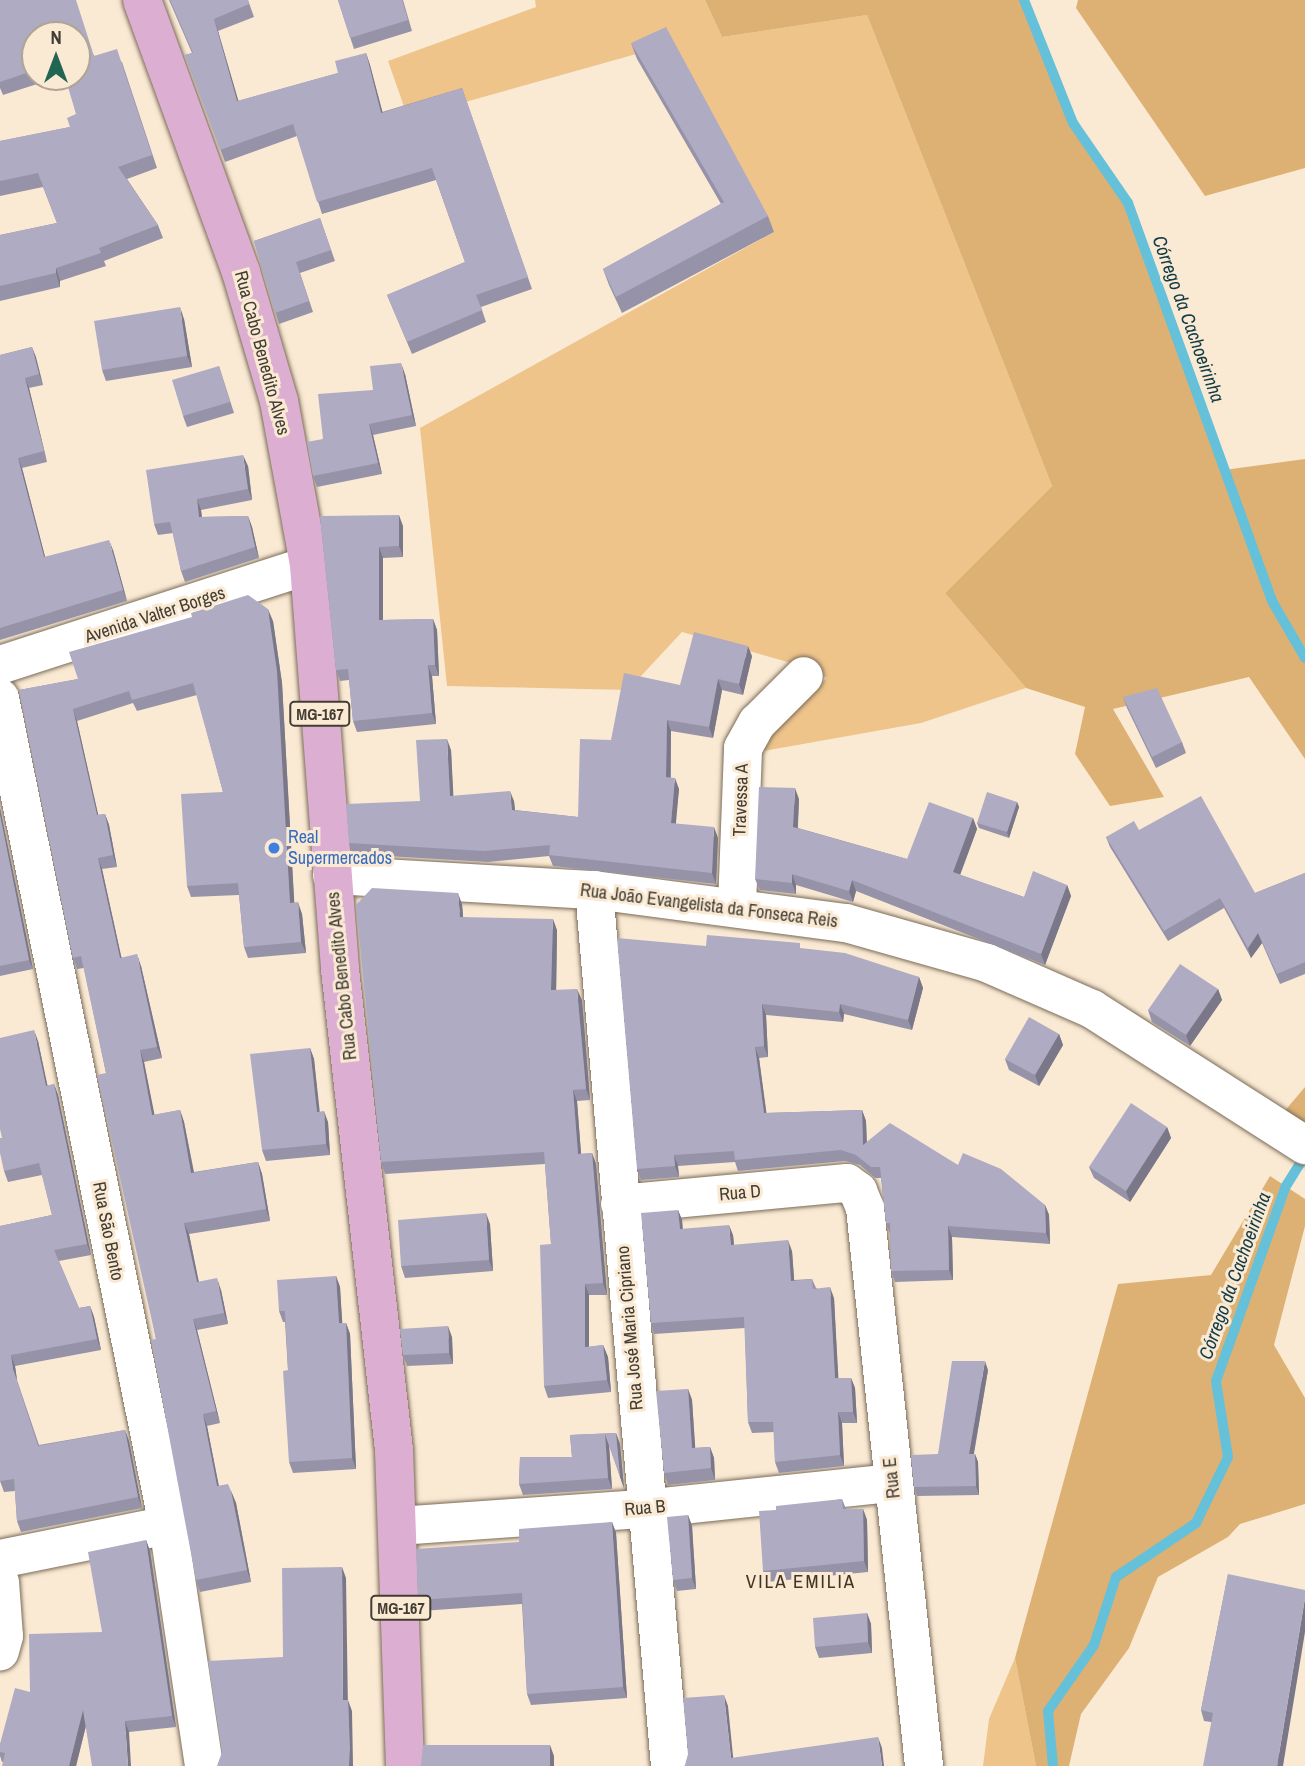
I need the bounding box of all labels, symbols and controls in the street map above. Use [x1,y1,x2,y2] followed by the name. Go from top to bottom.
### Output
[21,21,91,91] north arrow
[50,24,62,50] text: N
[1147,232,1229,406] water label: Córrego da Cachoeirinha
[230,268,294,438] street label: Rua Cabo Benedito Alves
[82,582,228,648] street label: Avenida Valter Borges
[288,702,352,726] road number: MG-167
[729,763,753,837] street label: Travessa A
[288,827,392,870] place label: Real Supermercados
[266,840,282,856] marker: Real Supermercados
[579,879,839,933] street label: Rua João Evangelista da Fonseca Reis
[322,890,362,1062] street label: Rua Cabo Benedito Alves
[88,1180,128,1282] street label: Rua São Bento
[718,1180,762,1206] street label: Rua D
[1194,1189,1276,1363] water label: Córrego da Cachoeirinha
[612,1245,648,1411] street label: Rua José Maria Cipriano
[879,1456,905,1500] street label: Rua E
[624,1495,666,1521] street label: Rua B
[747,1571,855,1593] district label: VILA EMILIA
[370,1596,432,1620] road number: MG-167

